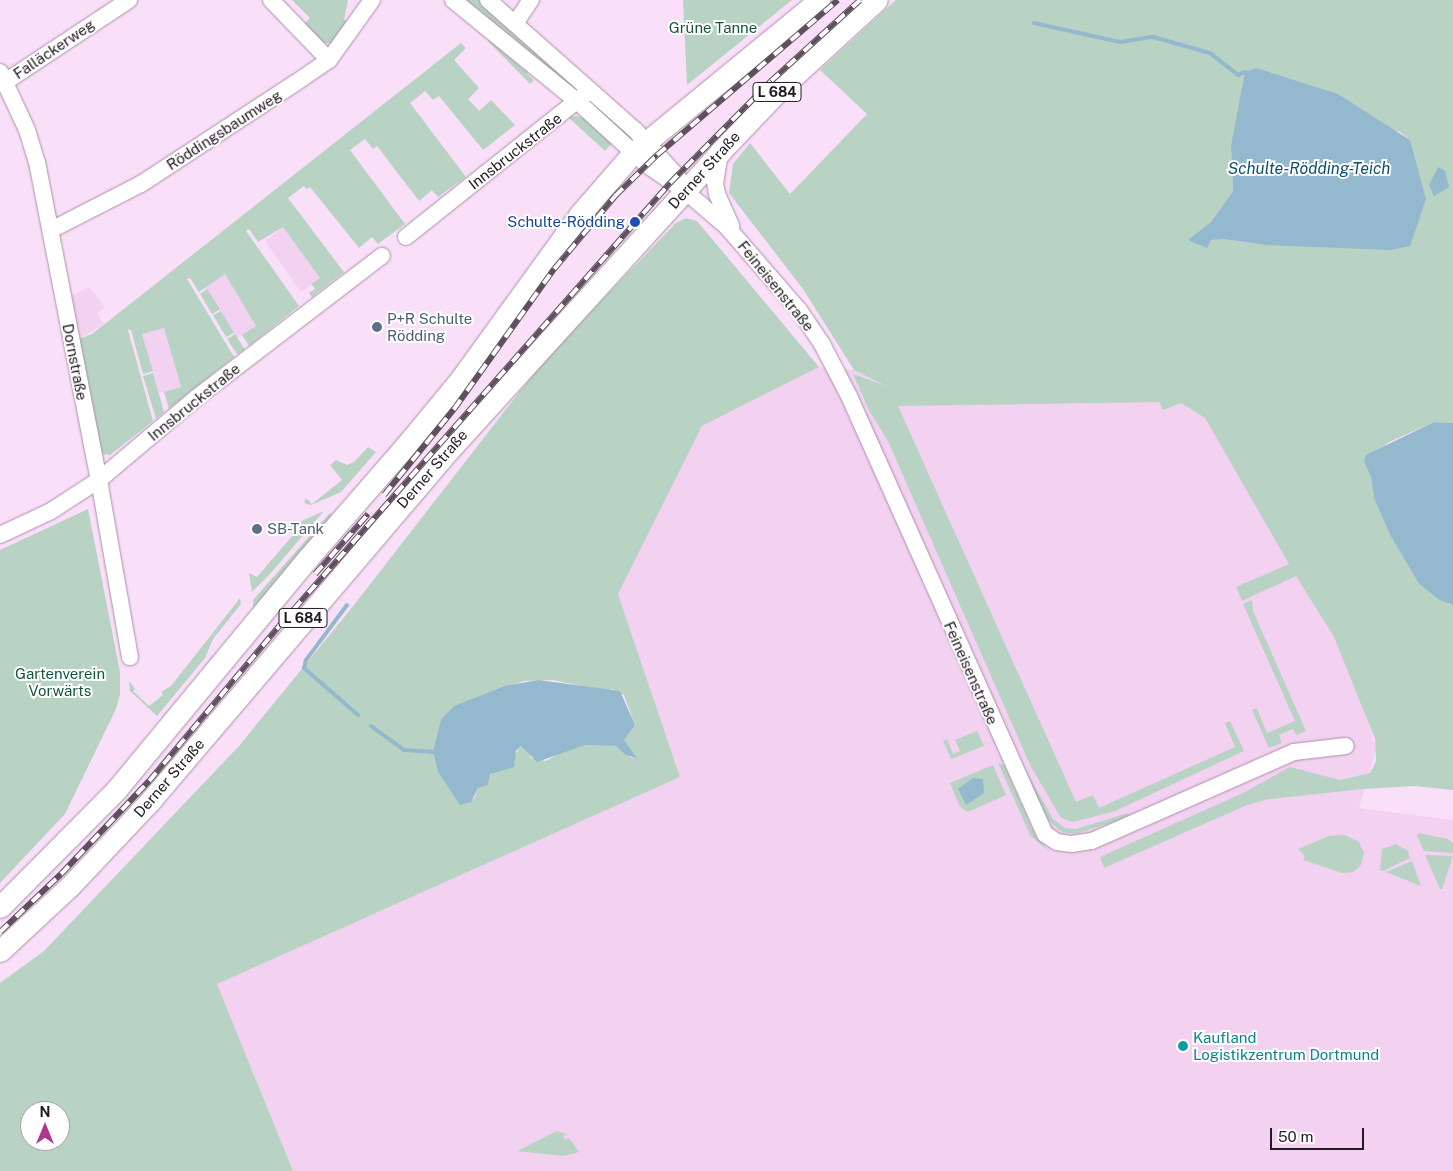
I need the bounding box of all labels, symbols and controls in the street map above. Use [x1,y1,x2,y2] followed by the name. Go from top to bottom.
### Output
[10,15,98,83] street label: Falläckerweg
[669,19,757,37] park label: Grüne Tanne
[752,80,802,104] road number: L 684
[163,86,285,174] street label: Röddingsbaumweg
[465,109,565,193] street label: Innsbruckstraße
[664,127,744,213] street label: Derner Straße
[1228,159,1390,179] water label: Schulte-Rödding-Teich
[507,213,625,231] place label: Schulte-Rödding
[629,216,641,228] marker: Schulte-Rödding
[734,237,818,335] street label: Feineisenstraße
[387,309,472,344] place label: P+R Schulte Rödding
[371,321,383,333] marker: P+R Schulte Rödding
[59,322,91,402] street label: Dornstraße
[144,359,244,445] street label: Innsbruckstraße
[393,426,471,512] street label: Derner Straße
[267,520,324,538] place label: SB-Tank
[251,523,263,535] marker: SB-Tank
[278,606,328,630] road number: L 684
[940,619,1002,727] street label: Feineisenstraße
[15,664,105,699] park label: Gartenverein Vorwärts
[130,735,208,821] street label: Derner Straße
[1193,1028,1379,1063] place label: Kaufland Logistikzentrum Dortmund
[1177,1040,1189,1052] marker: Kaufland Logistikzentrum Dortmund
[20,1101,70,1151] north arrow
[40,1104,50,1120] text: N
[1273,1118,1367,1150] scale bar
[1278,1128,1313,1145] text: 50 m

